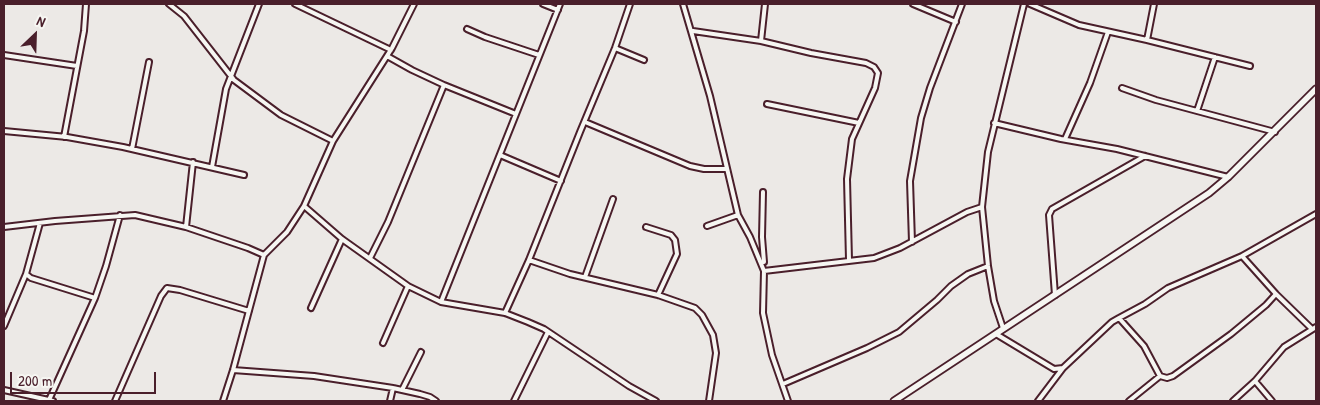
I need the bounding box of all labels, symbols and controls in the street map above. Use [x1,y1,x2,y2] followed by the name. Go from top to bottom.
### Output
[10,10,60,60] north arrow
[34,11,49,31] text: N
[12,362,159,394] scale bar
[18,370,52,391] text: 200 m

